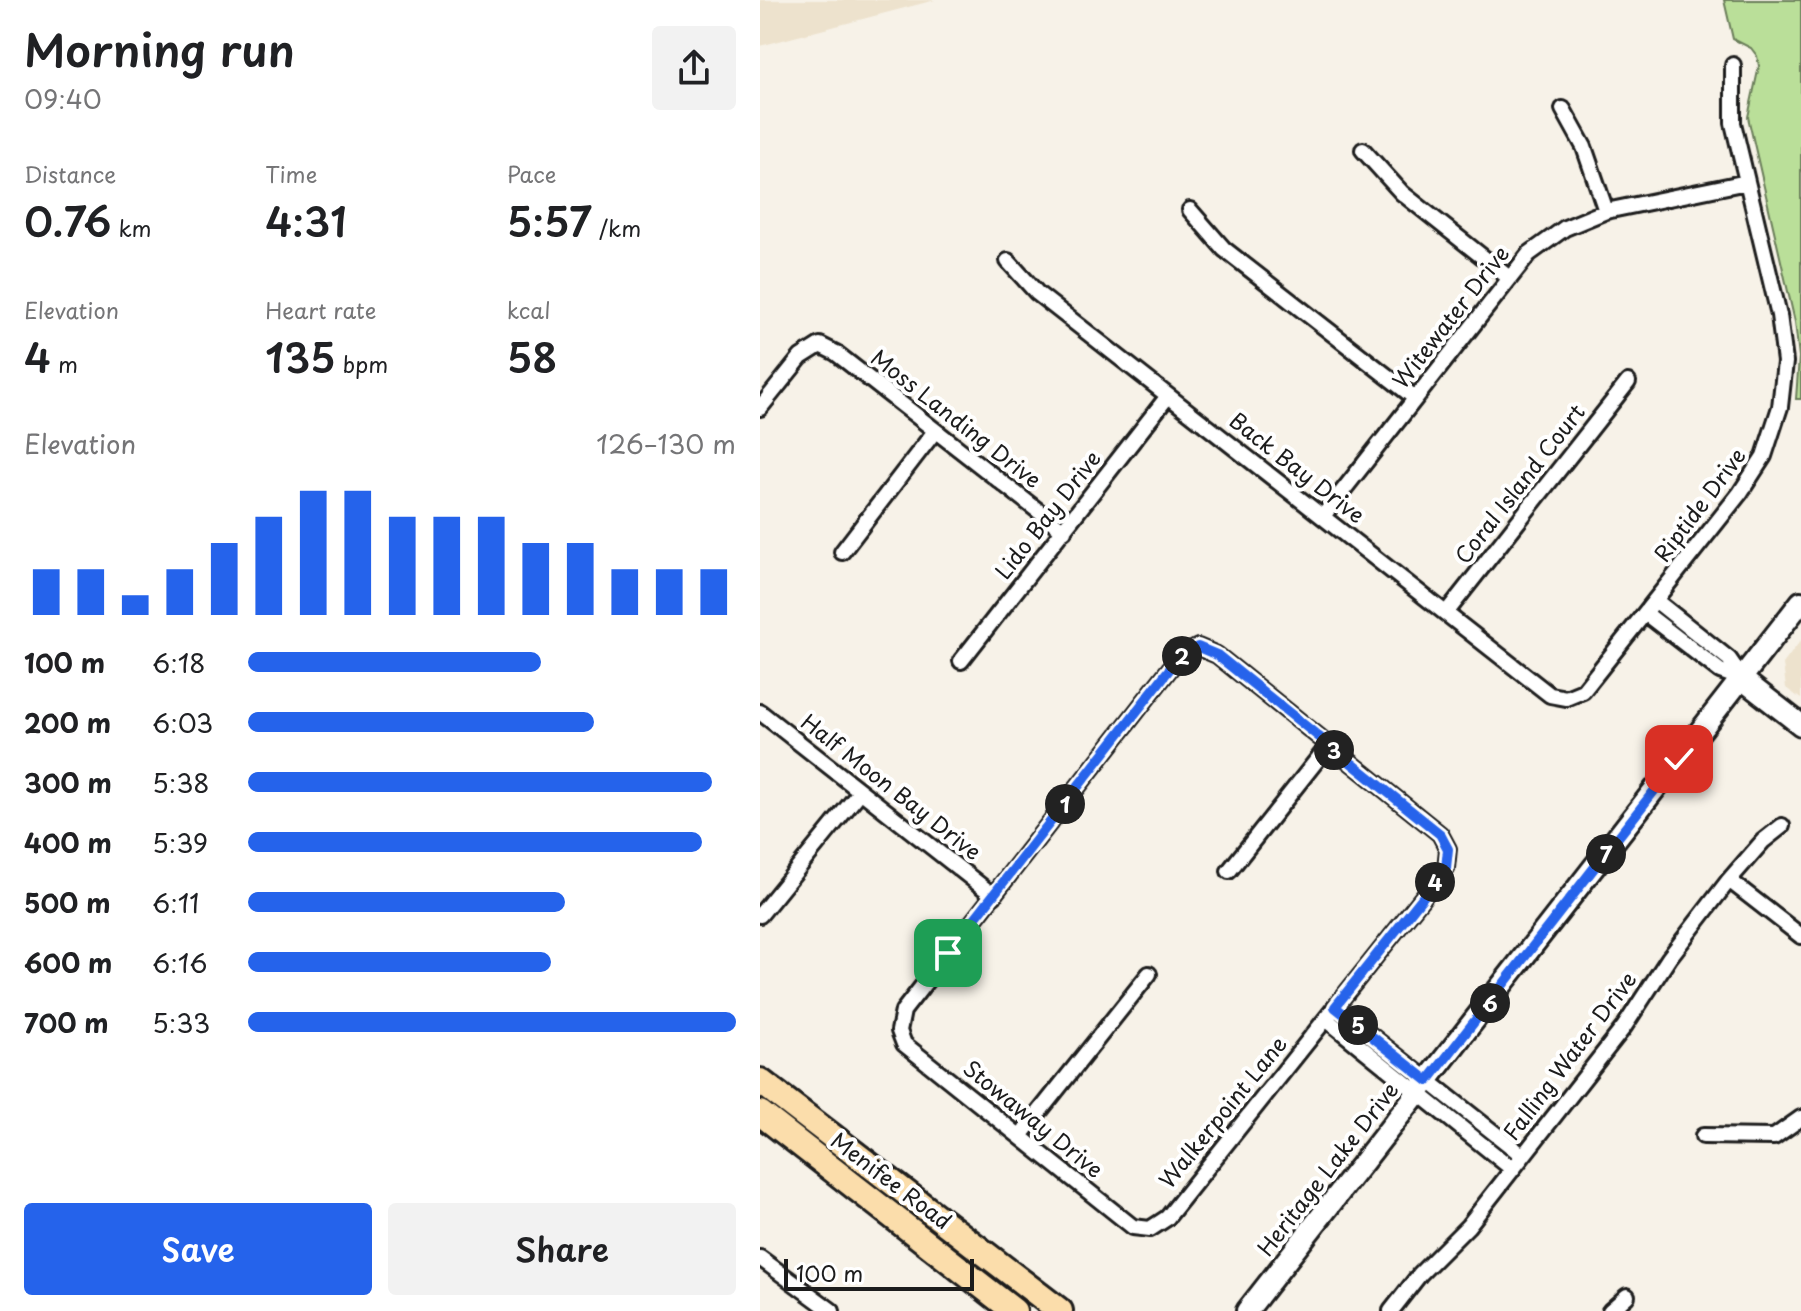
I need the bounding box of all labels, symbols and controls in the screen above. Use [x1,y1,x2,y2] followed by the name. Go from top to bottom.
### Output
[24,16,295,82] text: Morning run
[652,26,736,110] button: share
[24,79,102,118] text: 09:40
[24,157,116,190] text: Distance
[265,157,317,190] text: Time
[507,157,556,190] text: Pace
[24,190,111,251] text: 0.76
[265,190,347,251] text: 4:31
[507,190,592,251] text: 5:57
[111,211,152,244] text: km
[592,211,641,244] text: /km
[1384,238,1516,394] street label: Witewater Drive
[24,293,119,326] text: Elevation
[265,293,376,326] text: Heart rate
[507,293,551,326] text: kcal
[24,326,51,387] text: 4
[265,326,336,387] text: 135
[507,326,557,387] text: 58
[865,341,1049,495] street label: Moss Landing Drive
[51,347,78,380] text: m
[336,347,388,380] text: bpm
[1446,396,1592,570] street label: Coral Island Court
[1223,403,1373,530] street label: Back Bay Drive
[24,424,136,463] text: Elevation
[596,424,736,463] text: 126–130 m
[1645,440,1753,568] street label: Riptide Drive
[986,443,1108,586] street label: Lido Bay Drive
[1162,636,1202,676] pin: 2
[1174,639,1190,672] text: 2
[24,643,105,682] text: 100 m
[152,643,206,682] text: 6:18
[24,703,111,742] text: 200 m
[152,703,213,742] text: 6:03
[795,705,989,867] street label: Half Moon Bay Drive
[1645,725,1713,793] pin
[1314,730,1354,770] pin: 3
[1327,733,1341,766] text: 3
[1657,737,1701,781] icon: check
[24,763,112,802] text: 300 m
[152,763,210,802] text: 5:38
[1045,784,1085,824] pin: 1
[1060,787,1070,820] text: 1
[24,823,112,862] text: 400 m
[152,823,208,862] text: 5:39
[1586,834,1626,874] pin: 7
[1600,837,1612,870] text: 7
[1415,862,1455,902] pin: 4
[1428,865,1442,898] text: 4
[24,883,110,922] text: 500 m
[152,883,199,922] text: 6:11
[914,919,982,987] pin
[926,931,970,975] icon: arrive
[24,943,112,982] text: 600 m
[152,943,208,982] text: 6:16
[1494,964,1643,1146] street label: Falling Water Drive
[1470,983,1510,1023] pin: 6
[1482,986,1498,1019] text: 6
[24,1003,109,1042] text: 700 m
[152,1003,210,1042] text: 5:33
[1338,1005,1378,1045] pin: 5
[1351,1008,1365,1041] text: 5
[1150,1028,1294,1194] street label: Walkerpoint Lane
[957,1051,1111,1185] street label: Stowaway Drive
[1248,1074,1405,1262] street label: Heritage Lake Drive
[825,1123,959,1236] street label: Menifee Road
[24,1203,372,1295] button: Save
[388,1203,736,1295] button: Share
[784,1255,974,1291] scale bar
[796,1256,863,1289] text: 100 m

